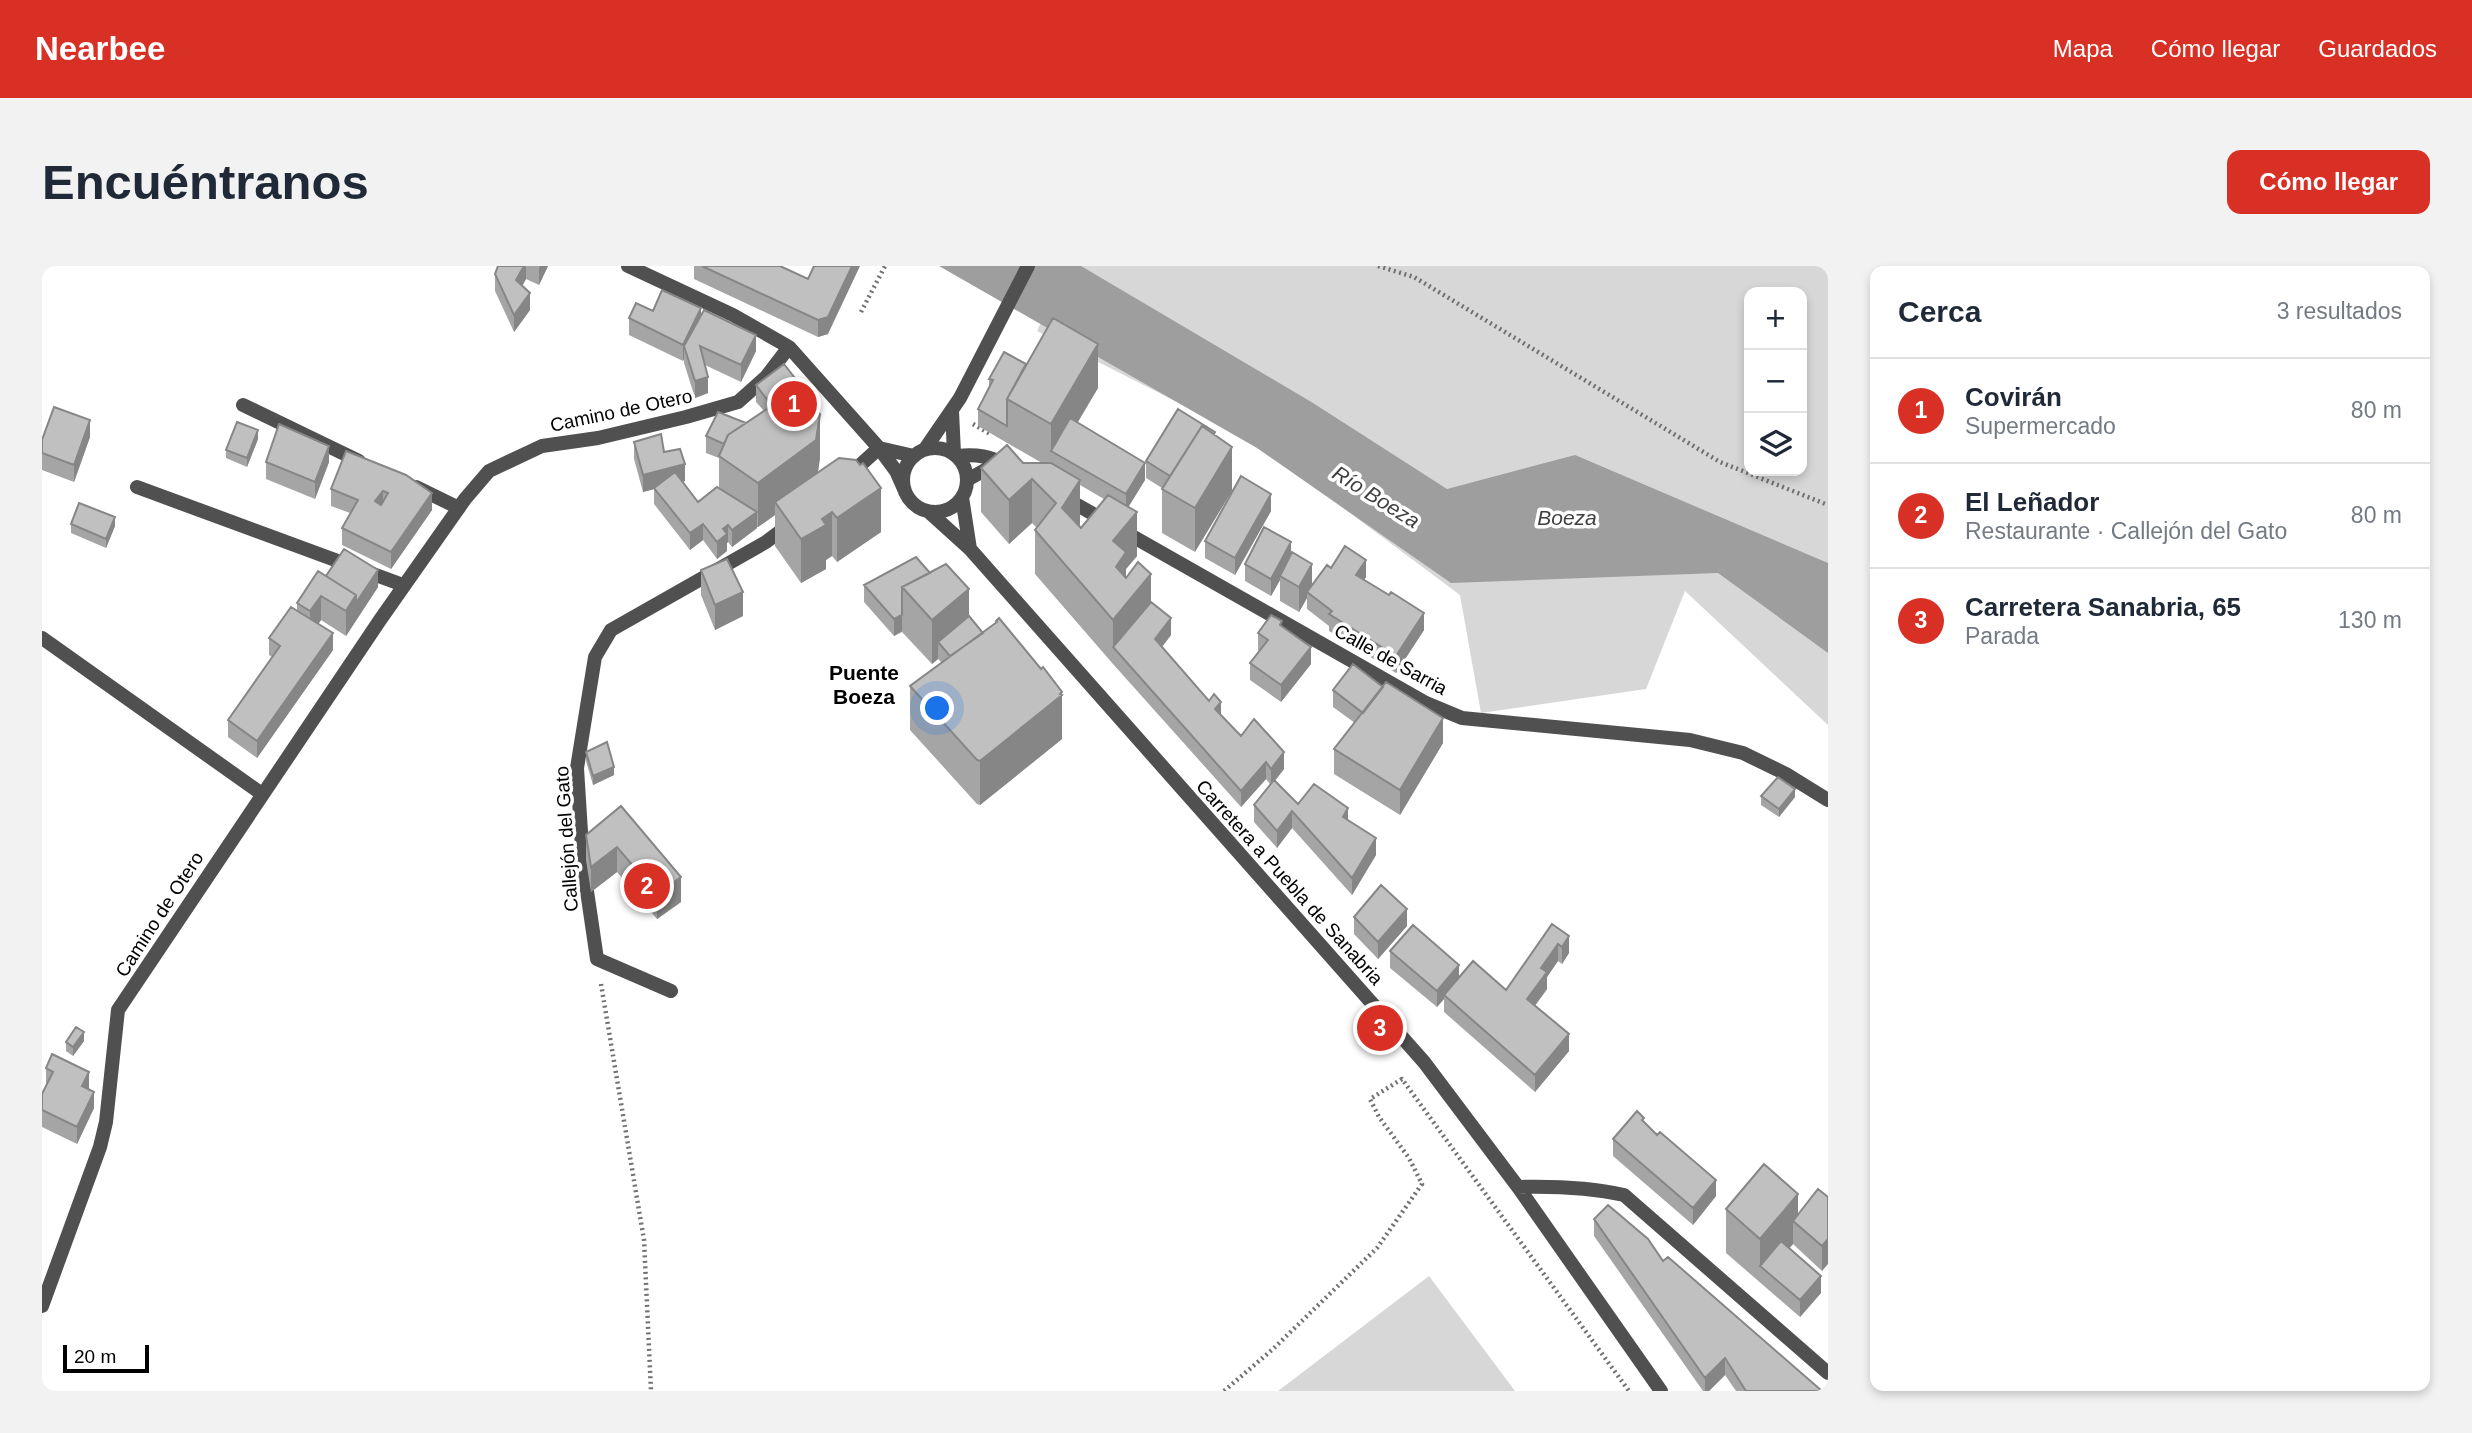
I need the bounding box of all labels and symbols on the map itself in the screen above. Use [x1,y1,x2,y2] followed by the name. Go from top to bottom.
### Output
[771,378,817,430] pin: 1
[548,385,694,436] street label: Camino de Otero
[1329,461,1424,532] water label: Río Boeza
[1537,506,1597,529] water label: Boeza
[1331,620,1451,699] street label: Calle de Sarria
[829,661,899,708] district label: Puente Boeza
[920,691,954,725] your location
[551,766,582,912] street label: Callejón del Gato
[1192,776,1387,989] street label: Carretera a Puebla de Sanabria
[111,848,208,981] street label: Camino de Otero
[624,860,670,912] pin: 2
[1357,1002,1403,1054] pin: 3
[63,1342,149,1374] scale bar

